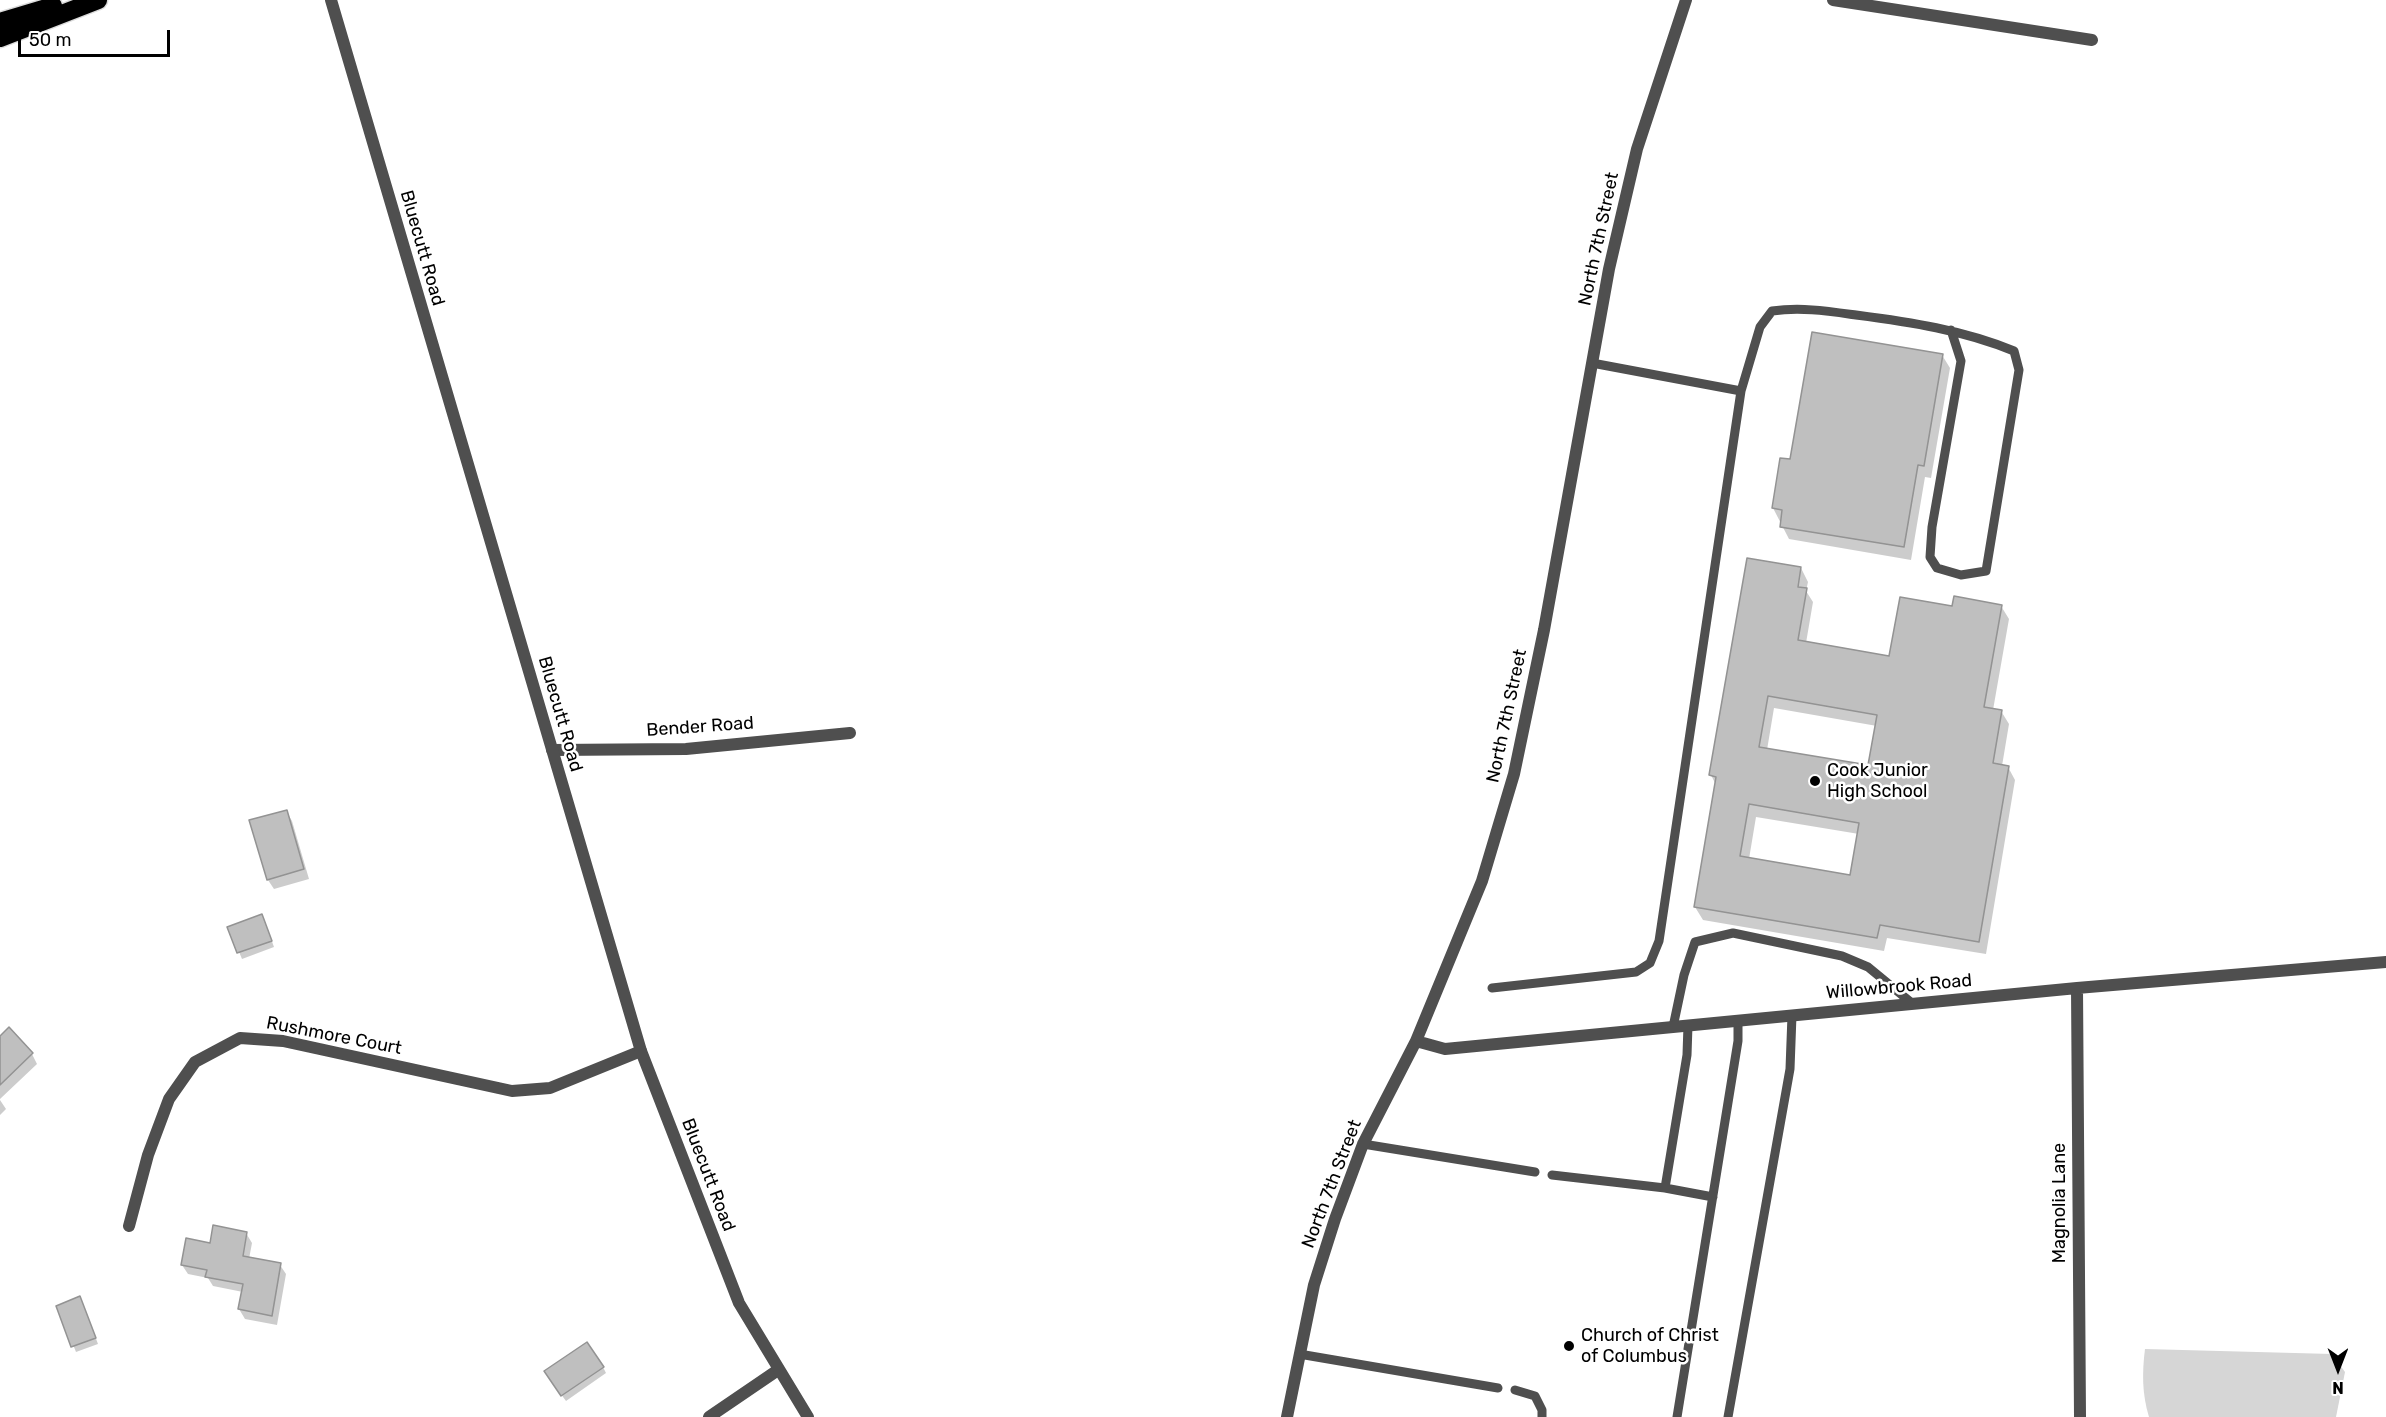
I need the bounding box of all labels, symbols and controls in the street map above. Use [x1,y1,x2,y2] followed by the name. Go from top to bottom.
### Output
[21,18,172,56] scale bar
[29,29,72,51] text: 50 m
[1574,170,1624,308] street label: North 7th Street
[395,188,449,308] street label: Bluecutt Road
[1482,647,1532,785] street label: North 7th Street
[533,654,587,774] street label: Bluecutt Road
[646,712,754,742] street label: Bender Road
[1827,760,1928,802] place label: Cook Junior High School
[1808,774,1822,788] marker: Cook Junior High School
[1825,970,1973,1004] street label: Willowbrook Road
[265,1012,403,1060] street label: Rushmore Court
[677,1115,739,1235] street label: Bluecutt Road
[1298,1117,1366,1251] street label: North 7th Street
[2049,1143,2071,1263] street label: Magnolia Lane
[1581,1325,1719,1368] place label: Church of Christ of Columbus
[1562,1339,1576,1353] marker: Church of Christ of Columbus
[2308,1339,2368,1399] north arrow
[2332,1378,2344,1397] text: N

